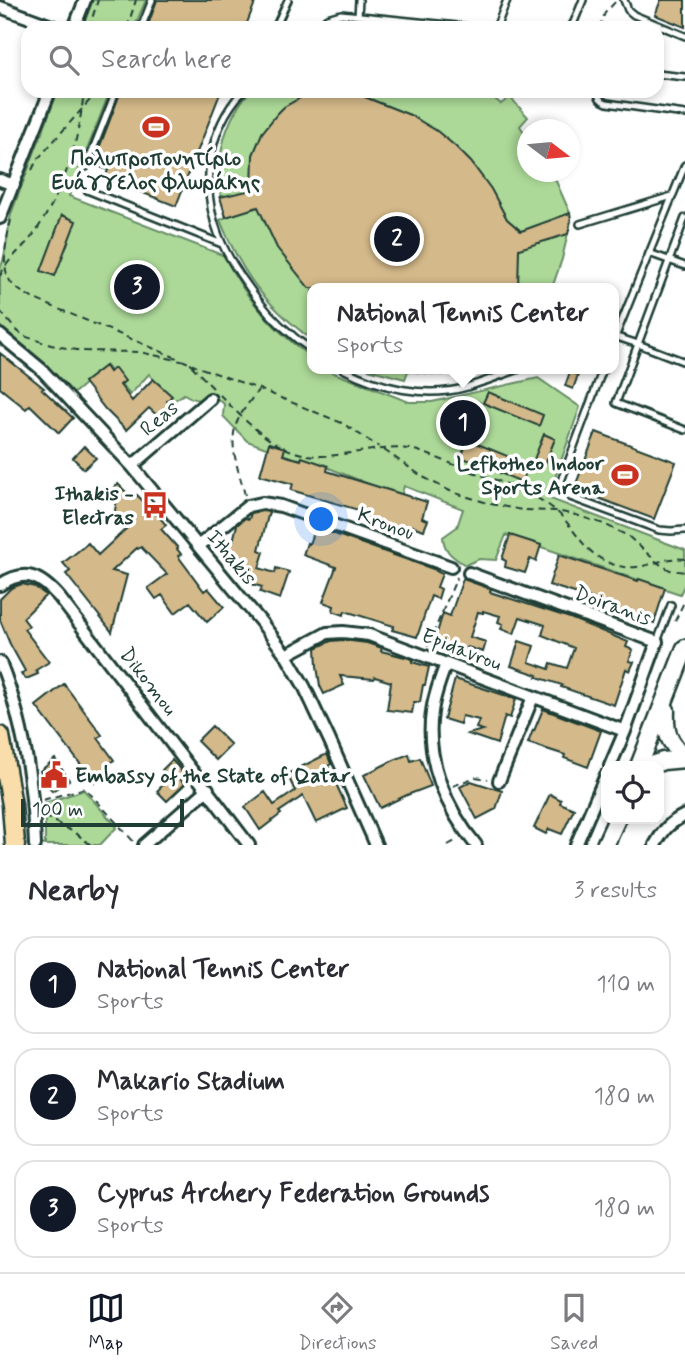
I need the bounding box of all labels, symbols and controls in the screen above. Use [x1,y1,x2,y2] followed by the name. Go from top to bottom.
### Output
[21,21,664,98] search box
[45,41,83,79] icon: search
[101,43,232,77] text: Search here
[141,112,171,142] sports icon: Πολυπροπονητίριο Ευάγγελος Φλωράκης
[517,119,580,182] north arrow
[52,145,260,197] place label: Πολυπροπονητίριο Ευάγγελος Φλωράκης
[374,213,420,265] pin: 2
[114,261,160,313] pin: 3
[307,283,619,374] popup
[337,297,589,331] text: National Tennis Center
[337,331,403,361] text: Sports
[134,394,185,443] street label: Reas
[440,397,486,449] pin: 1
[457,450,605,502] place label: Lefkotheo Indoor Sports Arena
[610,460,640,490] sports icon: Lefkotheo Indoor Sports Arena
[54,480,135,532] place label: Ithakis - Electras
[140,490,170,520] bus stop icon: Ithakis - Electras
[353,501,418,547] street label: Kronou
[304,502,338,536] your location
[200,524,263,591] street label: Ithakis
[570,579,655,633] street label: Doiranis
[418,622,506,678] street label: Epidavrou
[113,642,184,722] street label: Dikomou
[39,760,69,790] public building icon: Embassy of the State of Qatar
[601,761,664,824] map controls
[601,761,664,824] button: locate
[75,762,351,790] place label: Embassy of the State of Qatar
[21,796,184,828] scale bar
[32,798,83,823] text: 100 m
[28,871,119,910] text: Nearby
[574,876,657,906] text: 3 results
[97,953,350,987] text: National Tennis Center
[48,970,58,1000] text: 1
[596,970,655,1000] text: 110 m
[97,987,164,1017] text: Sports
[97,1065,285,1099] text: Makario Stadium
[47,1082,59,1112] text: 2
[594,1082,655,1112] text: 180 m
[97,1099,164,1129] text: Sports
[97,1177,489,1211] text: Cyprus Archery Federation Grounds
[48,1194,58,1224] text: 3
[594,1194,655,1224] text: 180 m
[97,1211,164,1241] text: Sports
[87,1289,125,1356] tab: Map
[298,1289,377,1356] tab: Directions
[550,1289,598,1356] tab: Saved

